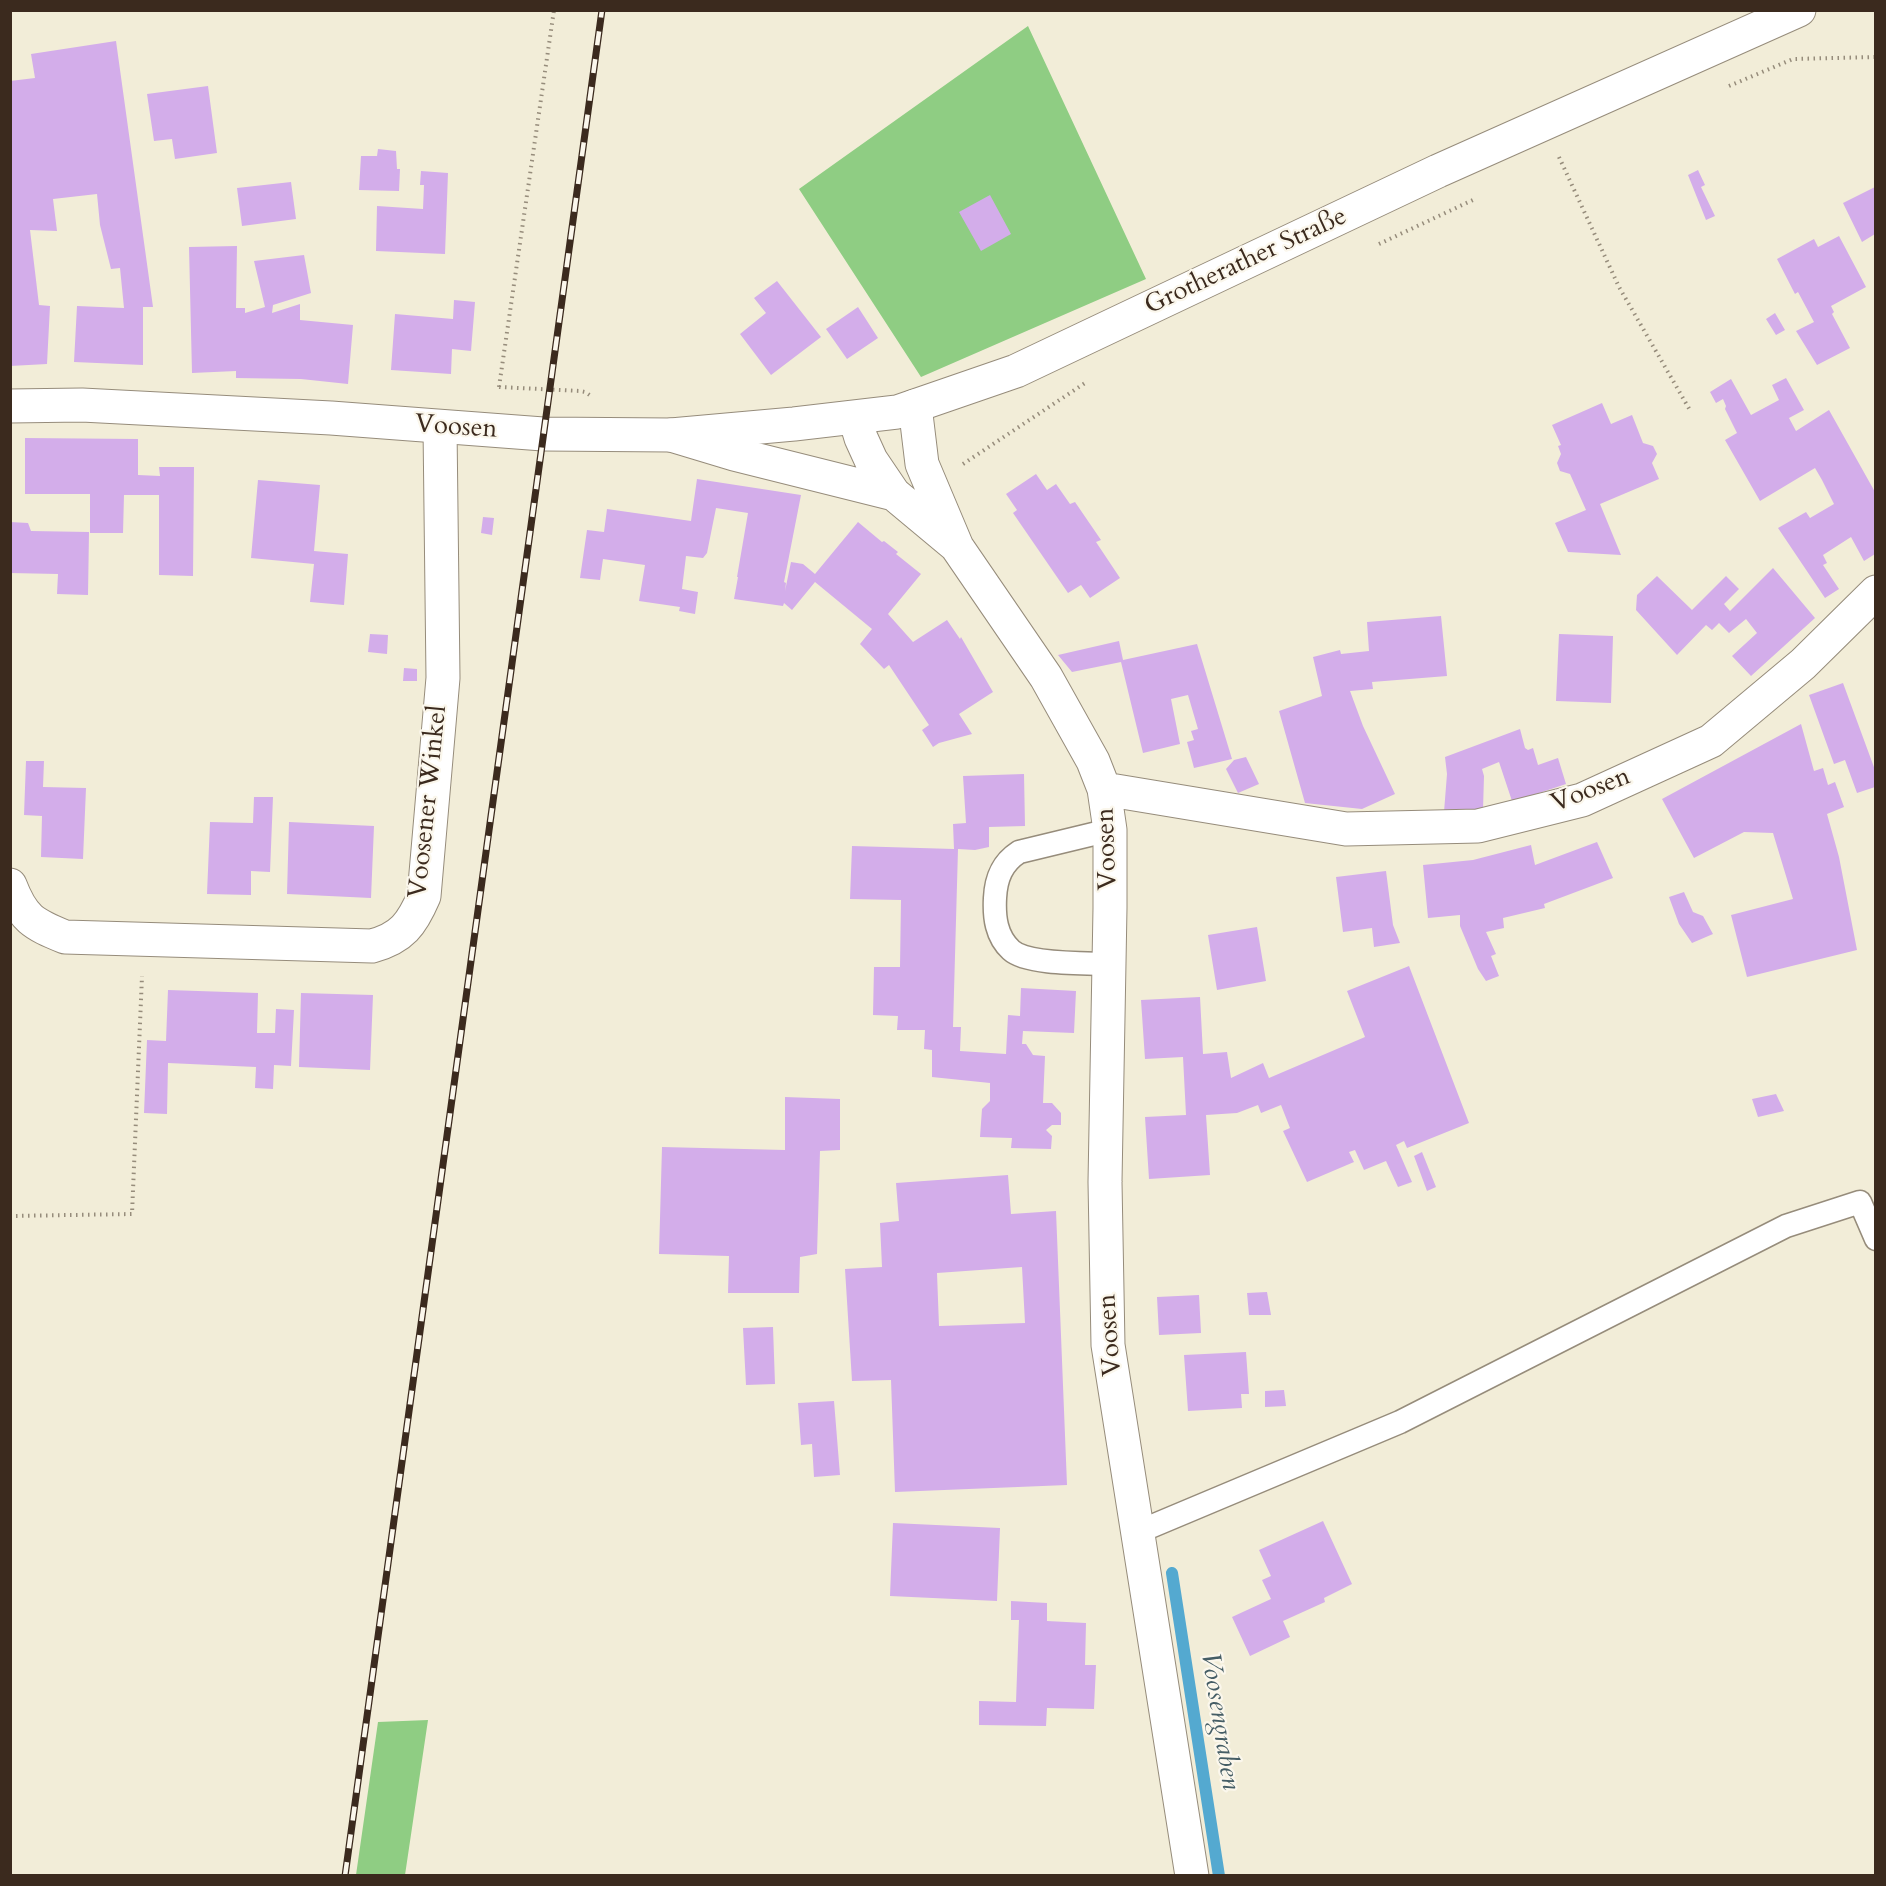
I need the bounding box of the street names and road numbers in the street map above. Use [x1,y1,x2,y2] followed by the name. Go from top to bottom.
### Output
[1140,202,1352,322] street label: Grotherather Straße
[414,410,498,446] street label: Voosen
[403,704,455,900] street label: Voosener Winkel
[1547,762,1635,820] street label: Voosen
[1091,807,1125,891] street label: Voosen
[1093,1293,1129,1377] street label: Voosen

